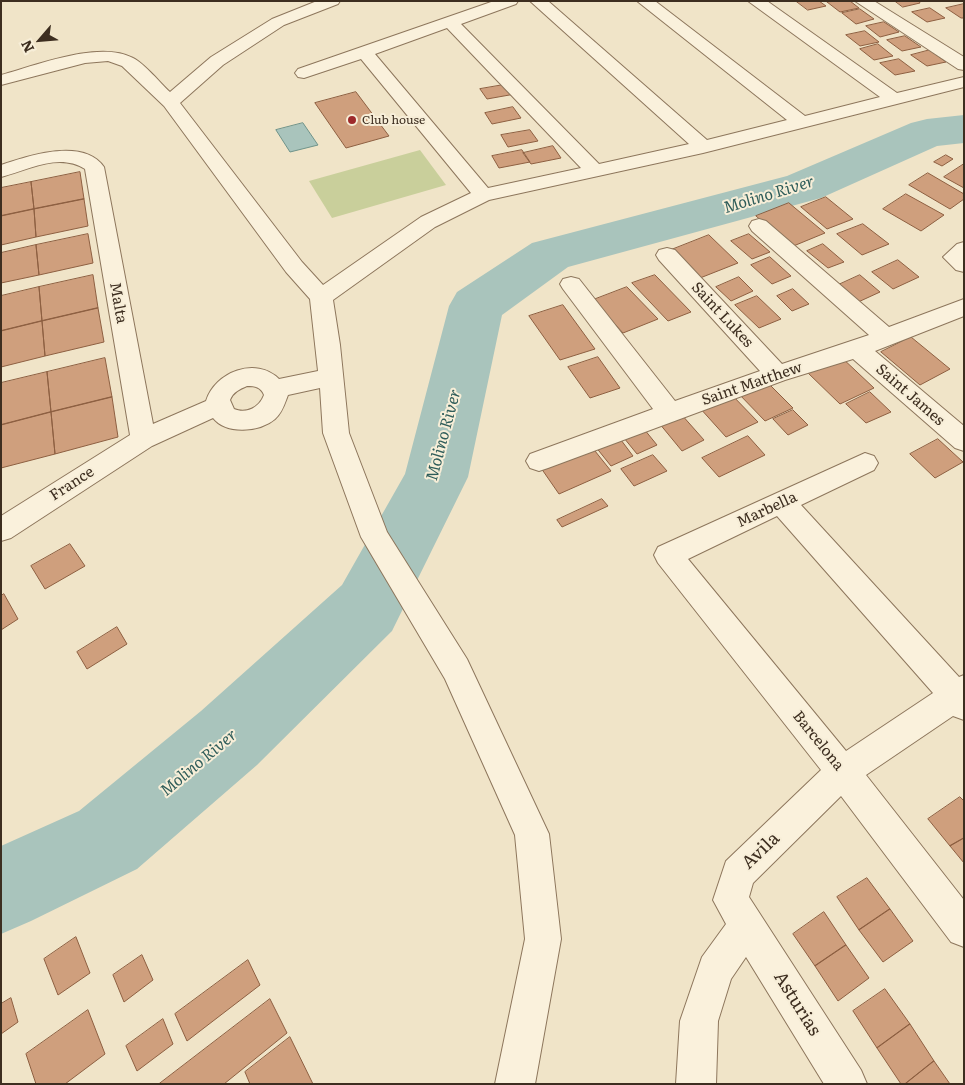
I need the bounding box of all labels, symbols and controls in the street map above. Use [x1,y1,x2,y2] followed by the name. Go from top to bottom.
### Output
[15,15,65,65] north arrow
[15,37,38,57] text: N
[362,113,425,127] place label: Club house
[346,114,358,126] marker: Club house
[721,172,817,218] water label: Molino River
[687,279,757,351] street label: Saint Lukes
[106,281,130,325] street label: Malta
[699,358,805,410] street label: Saint Matthew
[872,360,948,430] street label: Saint James
[423,387,465,483] water label: Molino River
[47,463,97,505] street label: France
[734,488,800,532] street label: Marbella
[789,708,847,774] street label: Barcelona
[157,726,241,800] water label: Molino River
[738,828,784,874] street label: Avila
[769,968,825,1040] street label: Asturias

